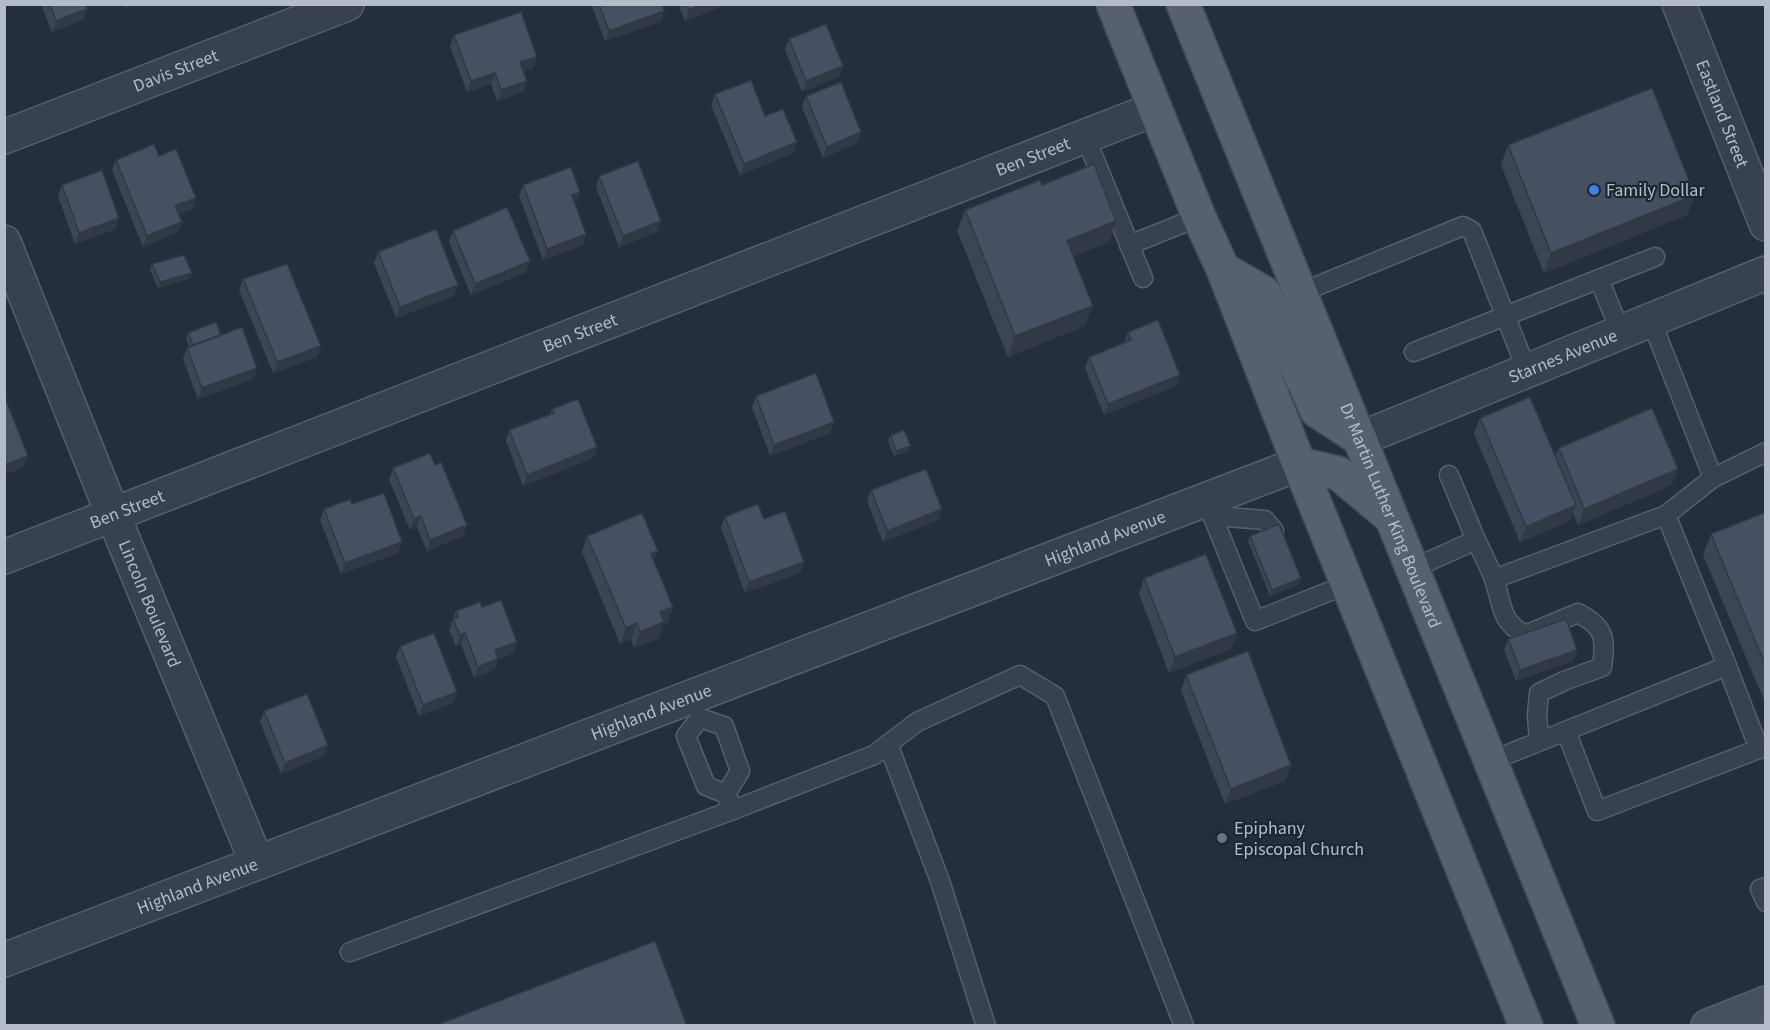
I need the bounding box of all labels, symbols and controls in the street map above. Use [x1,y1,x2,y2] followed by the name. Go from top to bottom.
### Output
[130,43,222,99] street label: Davis Street
[1689,56,1755,172] street label: Eastland Street
[992,131,1074,183] street label: Ben Street
[1606,178,1705,203] place label: Family Dollar
[1587,183,1601,197] marker: Family Dollar
[539,307,621,359] street label: Ben Street
[1505,323,1621,390] street label: Starnes Avenue
[1333,399,1447,632] street label: Dr Martin Luther King Boulevard
[86,484,168,535] street label: Ben Street
[1041,504,1169,573] street label: Highland Avenue
[112,536,187,671] street label: Lincoln Boulevard
[587,678,716,747] street label: Highland Avenue
[1234,816,1364,862] place label: Epiphany Episcopal Church
[1215,831,1229,845] marker: Epiphany Episcopal Church
[133,852,262,921] street label: Highland Avenue

